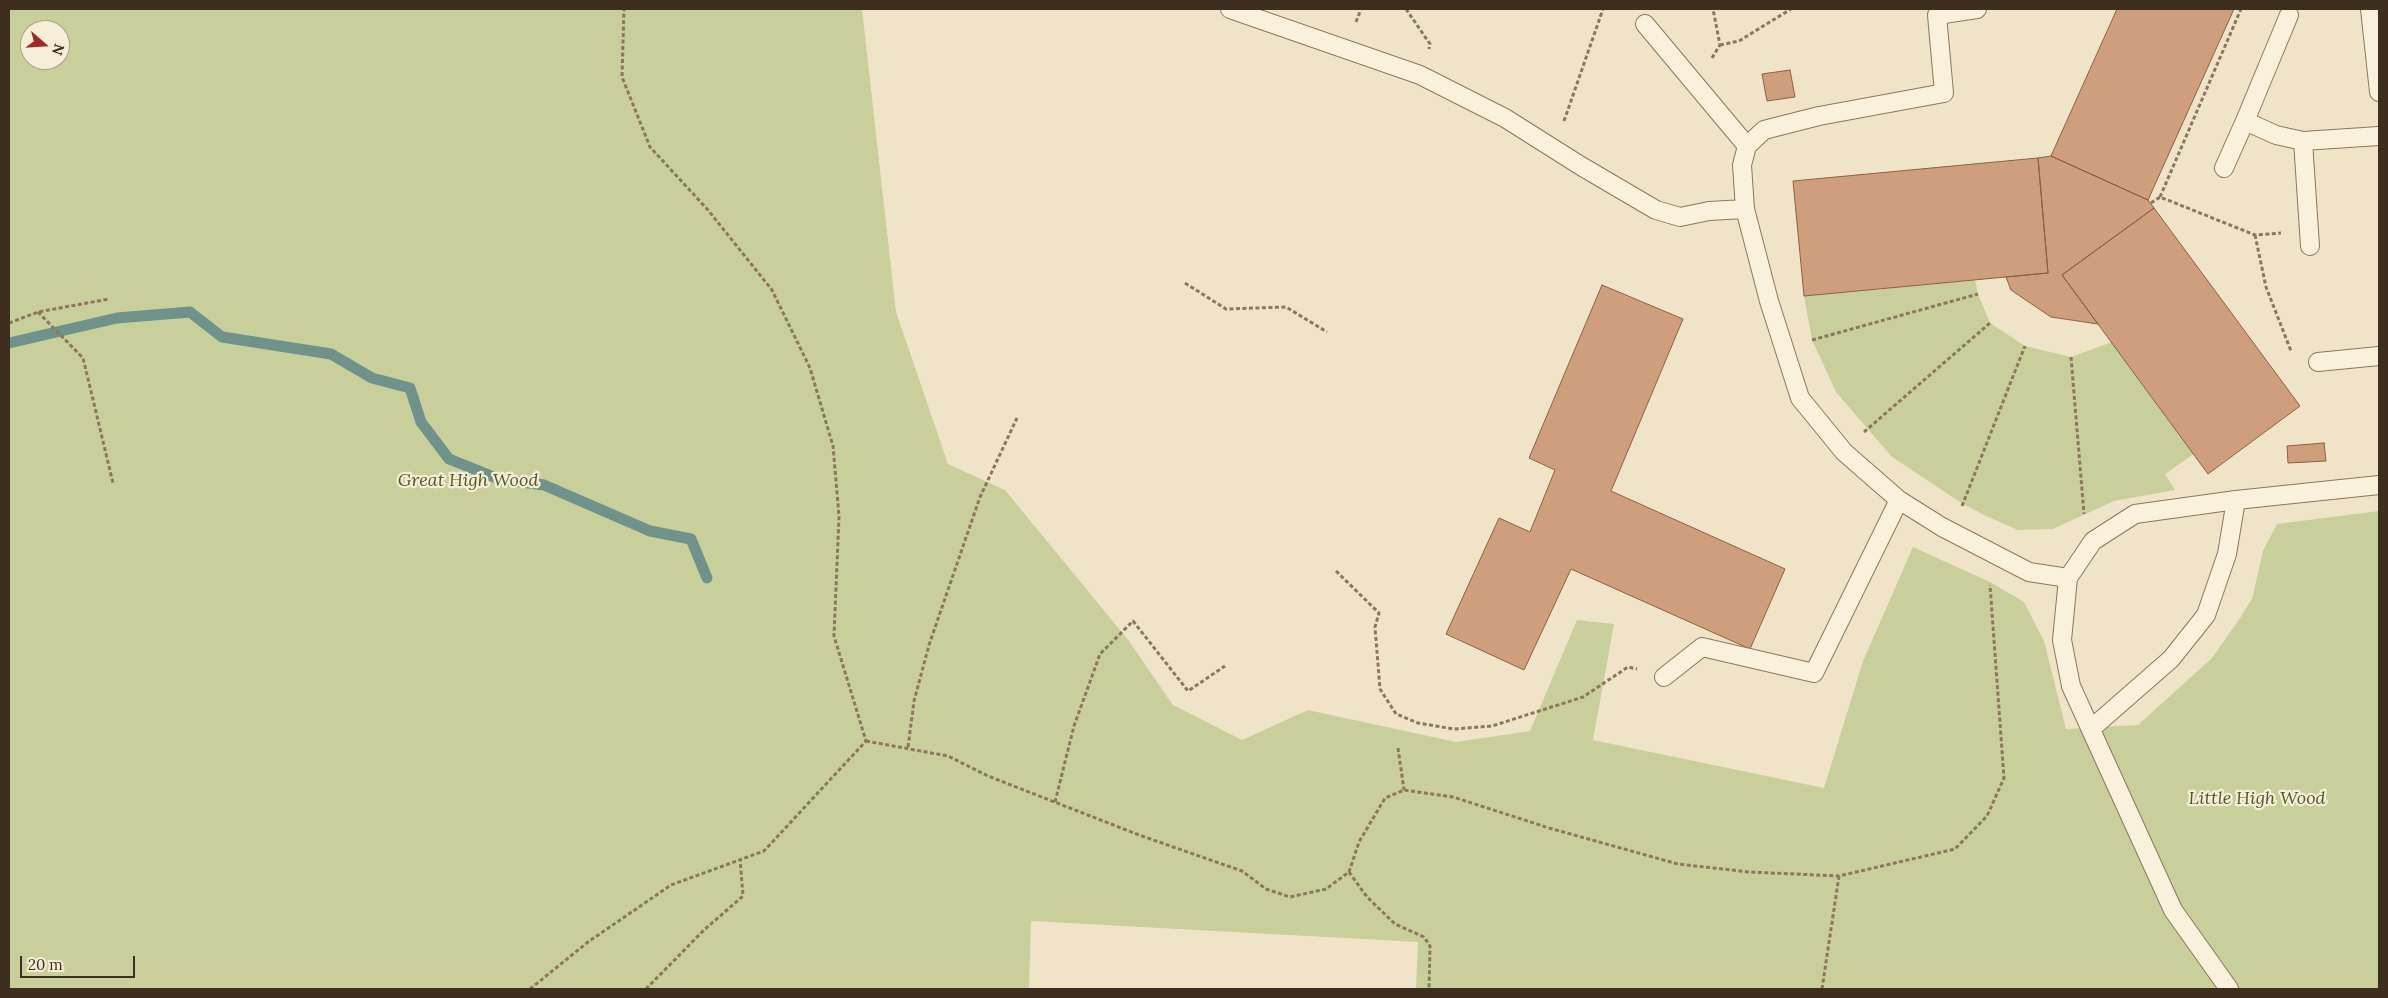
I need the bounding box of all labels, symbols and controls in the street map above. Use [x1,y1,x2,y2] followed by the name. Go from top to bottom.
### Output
[20,20,70,70] north arrow
[48,42,69,58] text: N
[398,470,538,492] park label: Great High Wood
[2188,788,2326,810] park label: Little High Wood
[22,946,138,978] scale bar
[28,955,63,974] text: 20 m

